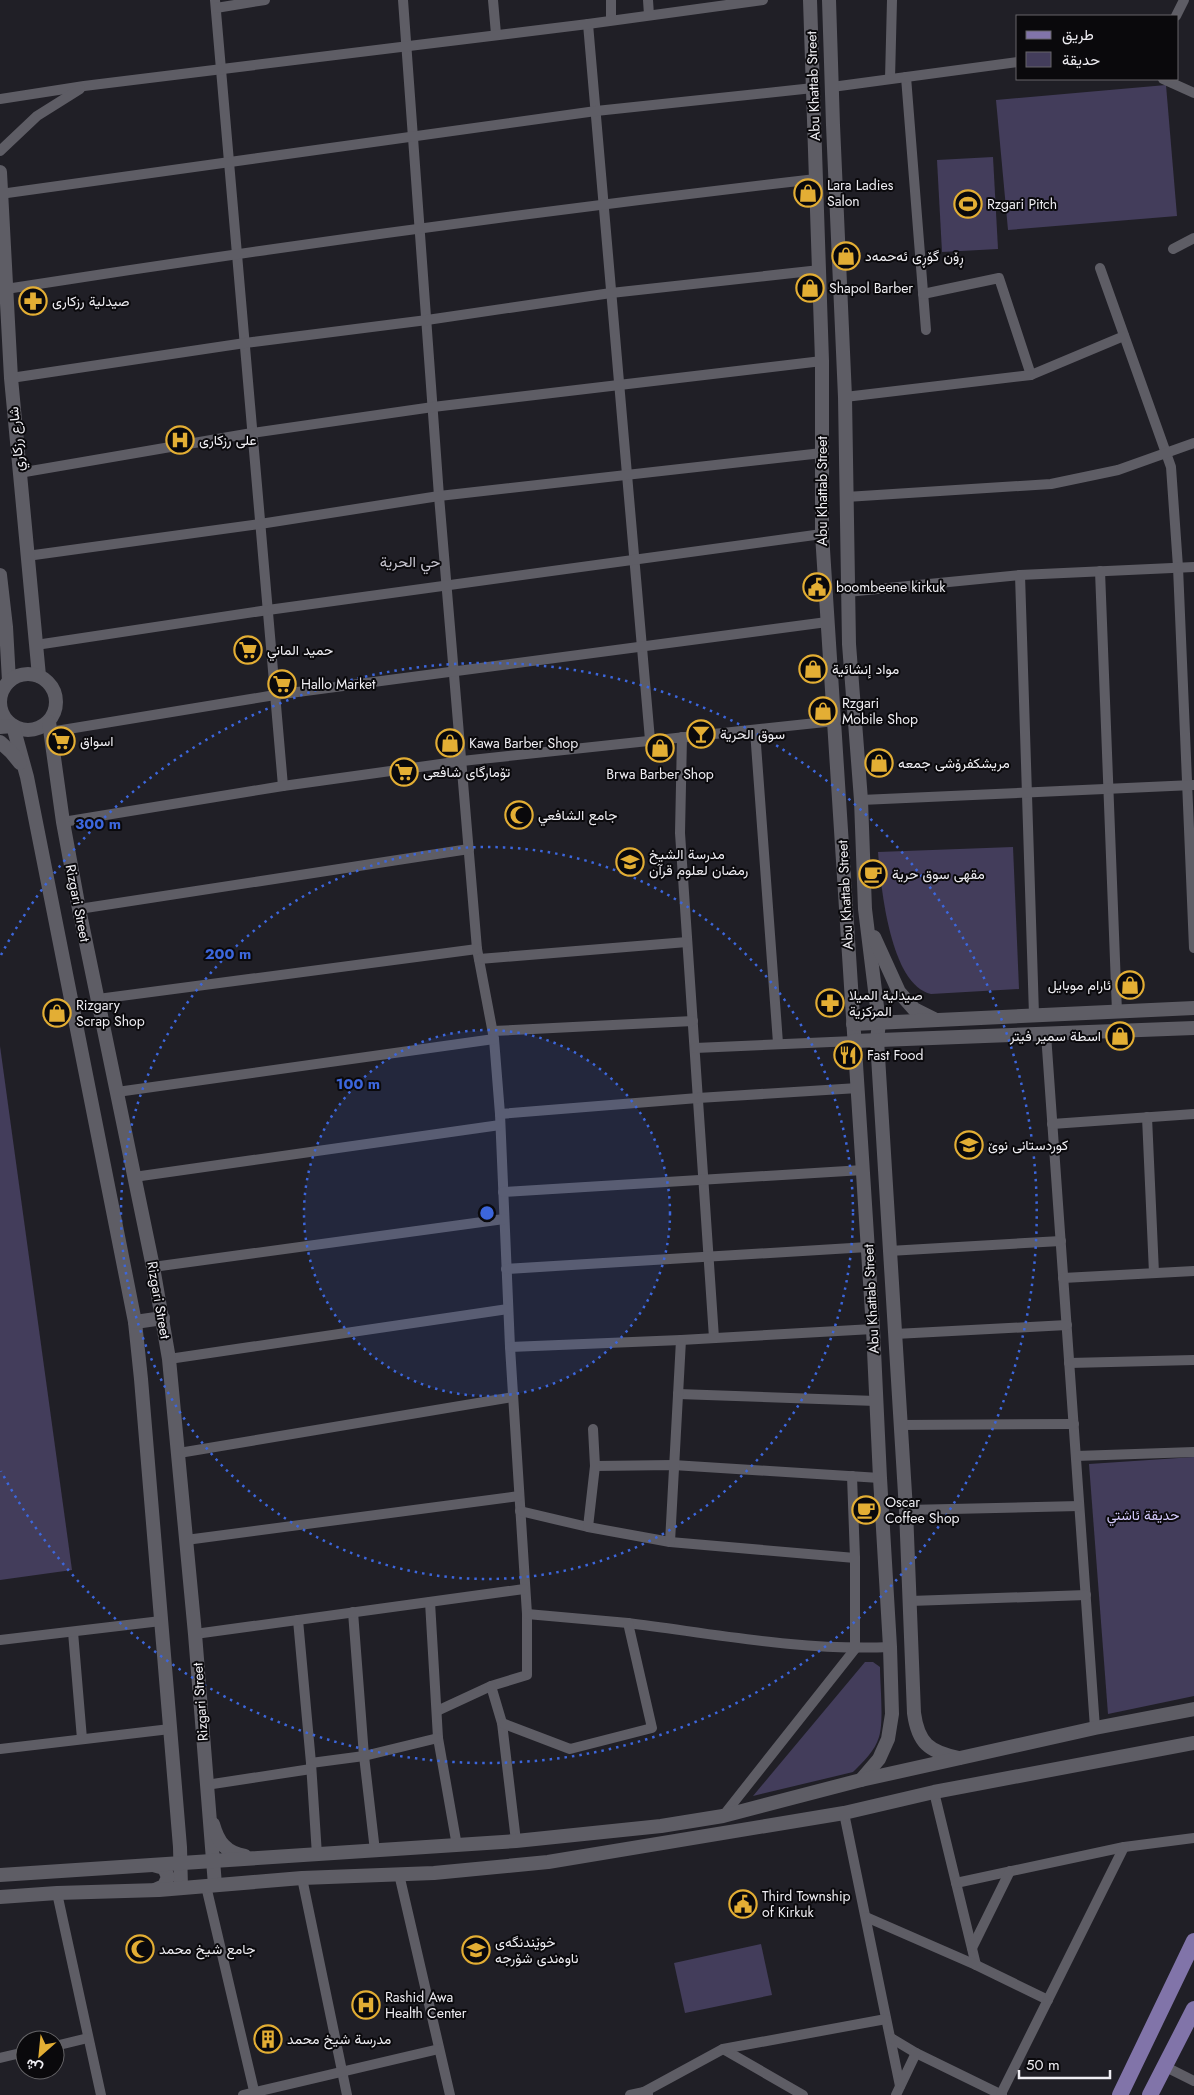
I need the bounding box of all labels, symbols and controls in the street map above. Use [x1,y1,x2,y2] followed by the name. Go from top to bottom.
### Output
[1016,15,1179,80] legend
[1062,24,1094,46] text: طريق
[801,30,825,141] street label: Abu Khattab Street
[1062,49,1100,71] text: حديقة
[827,175,894,211] place label: Lara Ladies Salon
[793,178,823,208] shop icon: Lara Ladies Salon
[953,189,983,219] sports icon: Rzgari Pitch
[987,194,1057,214] place label: Rzgari Pitch
[831,241,861,271] shop icon: ڕۆن گۆڕی ئەحمەد
[865,246,964,268] place label: ڕۆن گۆڕی ئەحمەد
[795,273,825,303] shop icon: Shapol Barber
[829,278,913,298] place label: Shapol Barber
[18,286,48,316] pharmacy icon: صيدلية رزكارى
[52,291,130,311] place label: صيدلية رزكارى
[3,406,31,472] street label: شارع رزكاري
[165,425,195,455] hospital icon: على رزكارى
[199,430,257,450] place label: على رزكارى
[812,435,832,546] street label: Abu Khattab Street
[380,551,440,575] district label: حي الحرية
[802,572,832,602] public building icon: boombeene kirkuk
[836,577,946,597] place label: boombeene kirkuk
[233,635,263,665] supermarket icon: حميد الماني
[267,640,333,662] place label: حميد الماني
[798,654,828,684] shop icon: مواد إنشائية
[832,659,899,679] place label: مواد إنشائية
[267,669,297,699] supermarket icon: Hallo Market
[301,674,376,694] place label: Hallo Market
[842,693,918,729] place label: Rzgari Mobile Shop
[808,696,838,726] shop icon: Rzgari Mobile Shop
[686,719,716,749] bar icon: سوق الحرية
[720,724,785,744] place label: سوق الحرية
[46,726,76,756] supermarket icon: اسواق
[435,728,465,758] shop icon: Kawa Barber Shop
[80,731,113,751] place label: اسواق
[469,733,578,753] place label: Kawa Barber Shop
[645,733,675,763] shop icon: Brwa Barber Shop
[864,748,894,778] shop icon: مریشکفرۆشی جمعە
[898,753,1010,773] place label: مریشکفرۆشی جمعە
[389,757,419,787] supermarket icon: تۆمارگاى شافعى
[423,762,510,782] place label: تۆمارگاى شافعى
[606,764,714,784] place label: Brwa Barber Shop
[504,800,534,830] mosque icon: جامع الشافعي
[538,805,617,827] place label: جامع الشافعي
[75,813,121,835] text: 300 m
[832,839,858,950] street label: Abu Khattab Street
[649,844,749,880] place label: مدرسة الشيخ رمضان لعلوم قرآن
[615,847,645,877] school or university icon: مدرسة الشيخ رمضان لعلوم قرآن
[858,859,888,889] cafe icon: مقهى سوق حرية
[61,863,95,944] street label: Rizgari Street
[892,864,985,884] place label: مقهى سوق حرية
[205,943,251,965] text: 200 m
[1115,970,1145,1000] shop icon: ئارام موبايل
[1048,975,1111,995] place label: ئارام موبايل
[849,985,923,1021] place label: صيدلية الميلا المركزية
[815,988,845,1018] pharmacy icon: صيدلية الميلا المركزية
[76,995,145,1031] place label: Rizgary Scrap Shop
[42,998,72,1028] shop icon: Rizgary Scrap Shop
[1105,1021,1135,1051] shop icon: اسطة سمير فيتر
[1009,1026,1101,1046] place label: اسطة سمير فيتر
[833,1040,863,1070] restaurant icon: Fast Food
[867,1045,923,1065] place label: Fast Food
[336,1073,380,1095] text: 100 m
[954,1130,984,1160] school or university icon: کوردستانی نوێ
[988,1135,1068,1155] place label: کوردستانی نوێ
[478,1204,496,1222] centre of rings
[858,1243,884,1354] street label: Abu Khattab Street
[142,1260,176,1341] street label: Rizgari Street
[885,1492,960,1528] place label: Oscar Coffee Shop
[851,1495,881,1525] cafe icon: Oscar Coffee Shop
[1107,1505,1179,1527] park label: حديقة ئاشتي
[187,1662,213,1742] street label: Rizgari Street
[762,1886,851,1922] place label: Third Township of Kirkuk
[728,1889,758,1919] public building icon: Third Township of Kirkuk
[495,1932,579,1968] place label: خوێندنگەی ناوەندی شۆرجە
[125,1934,155,1964] mosque icon: جامع شيخ محمد
[461,1935,491,1965] school or university icon: خوێندنگەی ناوەندی شۆرجە
[159,1939,255,1960] place label: جامع شيخ محمد
[385,1987,467,2023] place label: Rashid Awa Health Center
[351,1990,381,2020] hospital icon: Rashid Awa Health Center
[253,2024,283,2054] building icon: مدرسة شيخ محمد
[287,2029,391,2050] place label: مدرسة شيخ محمد
[15,2030,65,2080] north arrow
[1019,2048,1110,2080] scale bar
[22,2054,46,2079] text: ش
[1026,2054,1060,2076] text: 50 m

